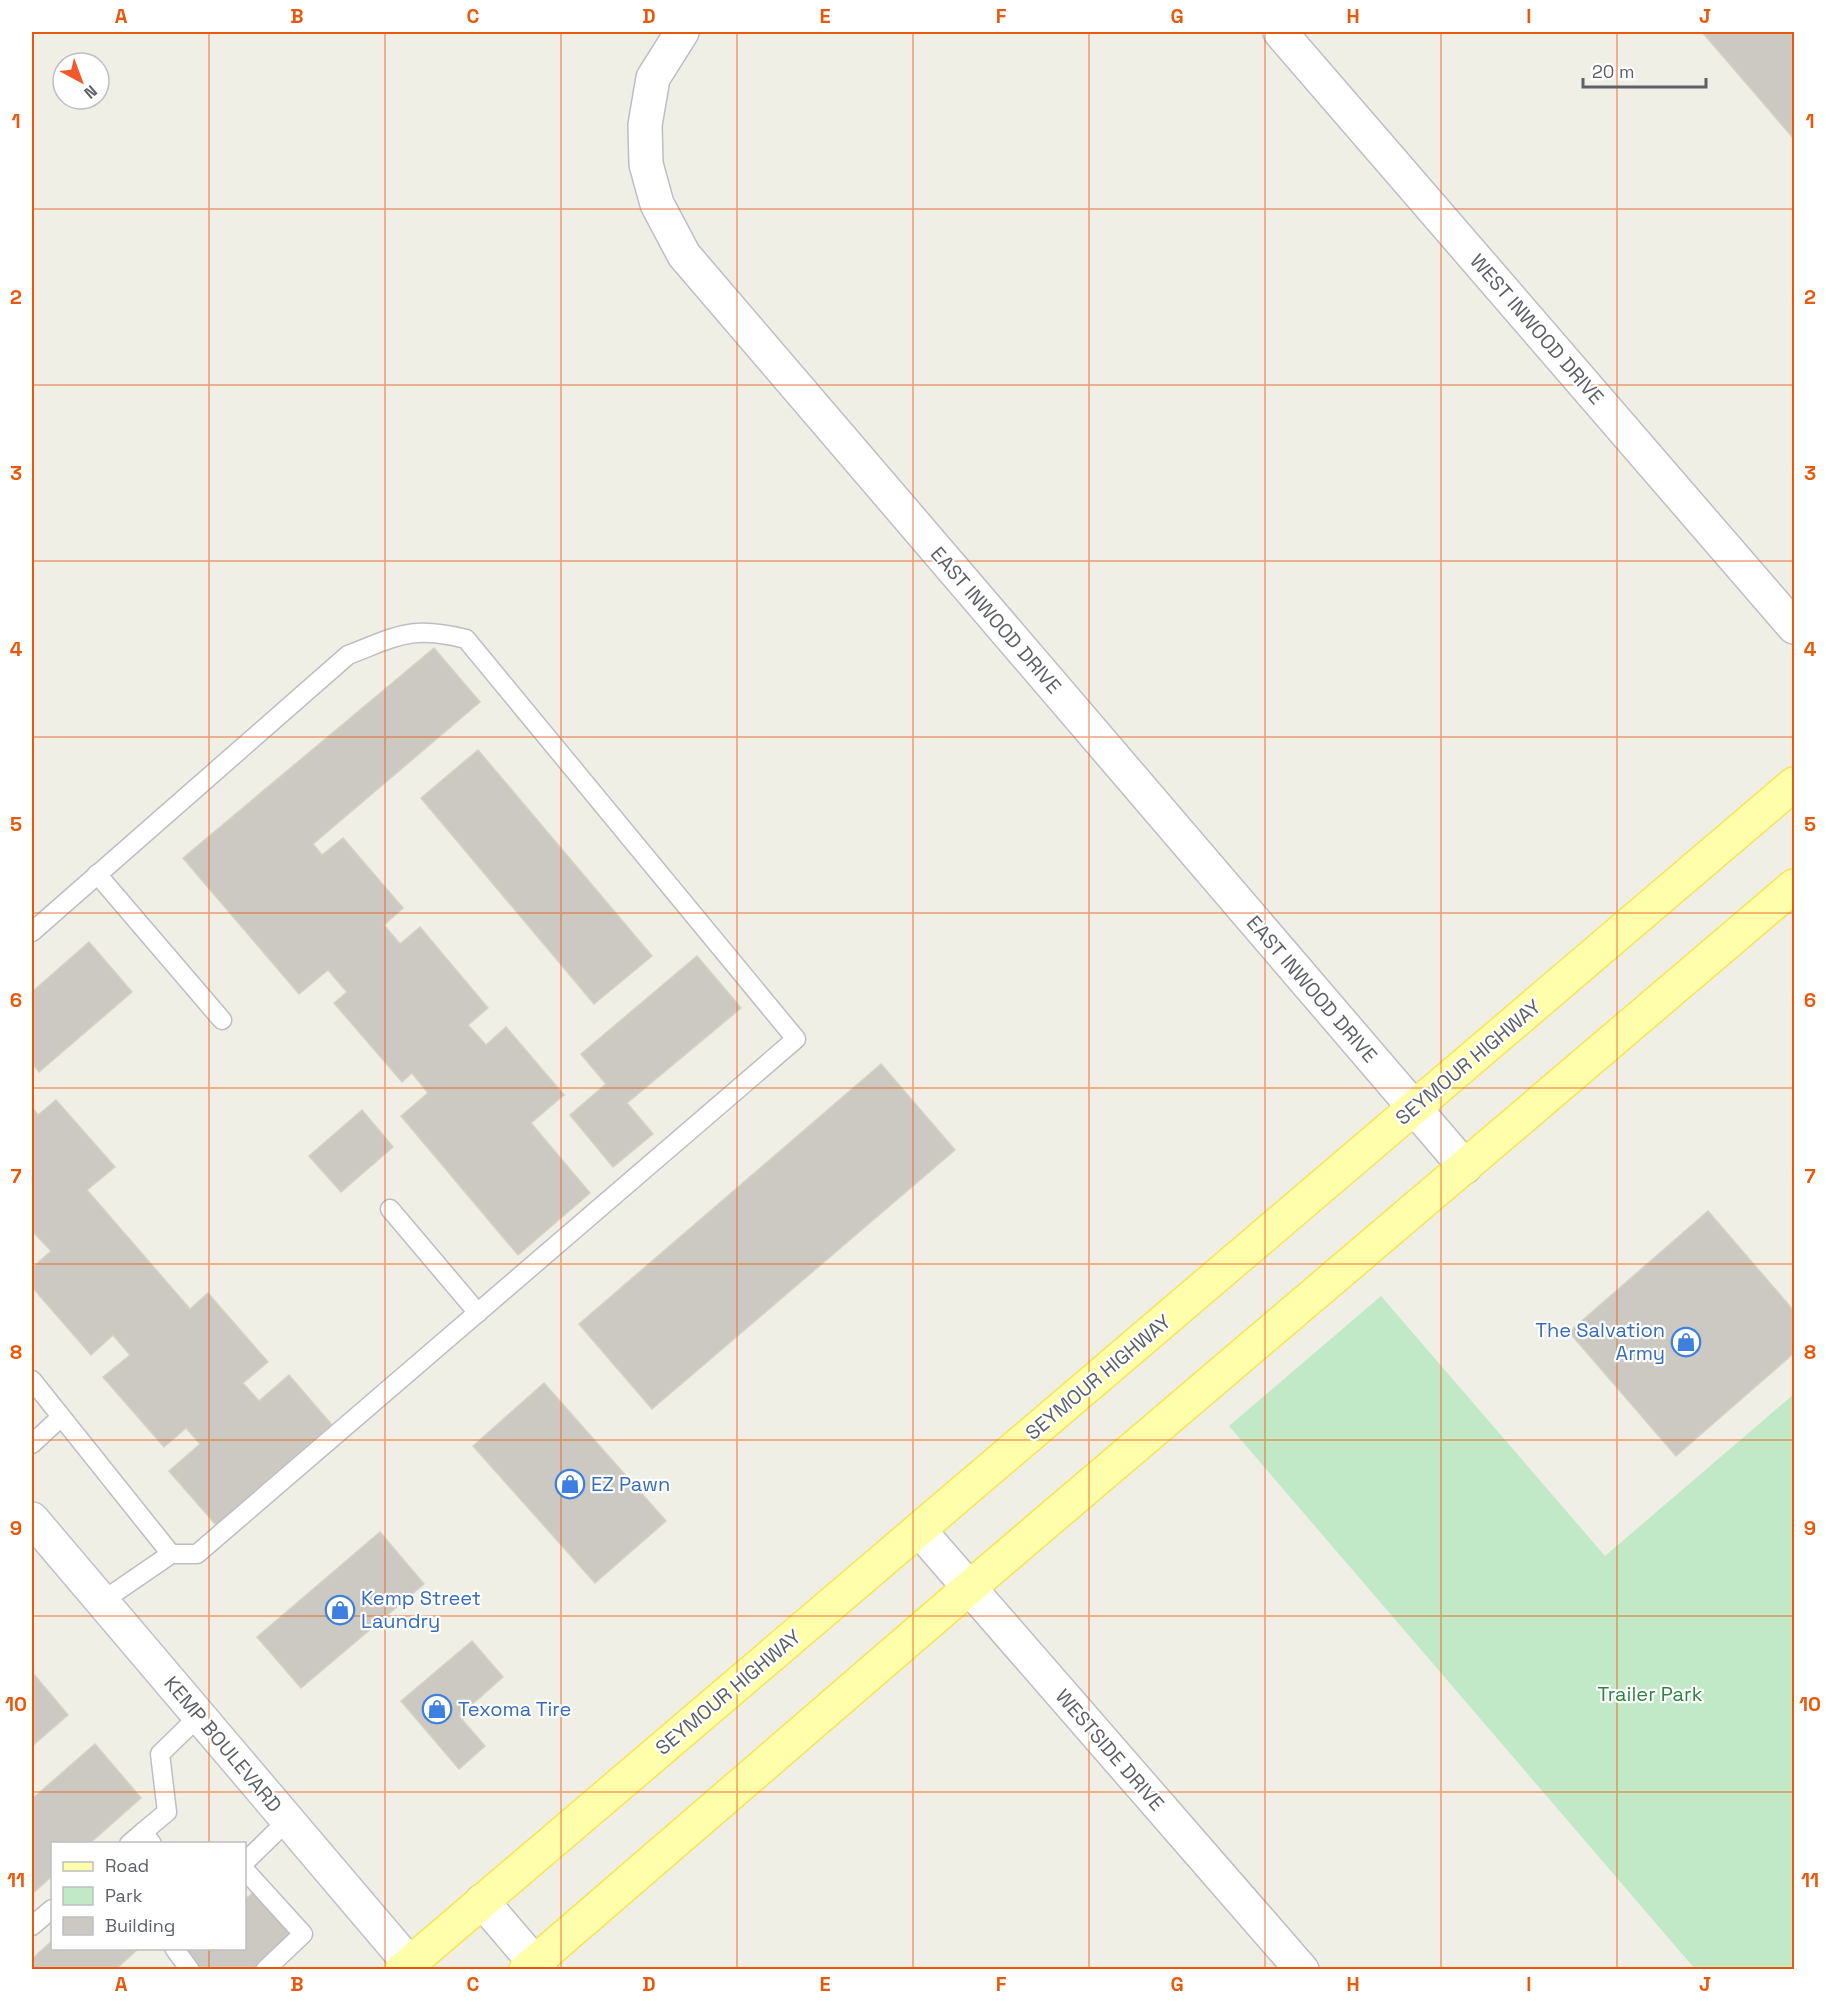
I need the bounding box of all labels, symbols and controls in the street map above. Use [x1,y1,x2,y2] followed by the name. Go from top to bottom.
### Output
[115,3,128,29] text: A
[290,3,304,29] text: B
[467,3,480,29] text: C
[642,3,656,29] text: D
[819,3,831,29] text: E
[996,3,1007,29] text: F
[1170,3,1184,29] text: G
[1346,3,1360,29] text: H
[1526,3,1532,29] text: I
[1699,3,1711,29] text: J
[51,51,111,111] north arrow
[1583,51,1706,89] scale bar
[1592,60,1635,83] text: 20 m
[80,80,101,103] text: N
[11,108,21,134] text: 1
[1805,108,1815,134] text: 1
[1464,248,1610,410] street label: WEST INWOOD DRIVE
[10,284,22,310] text: 2
[1804,284,1816,310] text: 2
[10,460,22,486] text: 3
[1804,460,1816,486] text: 3
[925,541,1067,699] street label: EAST INWOOD DRIVE
[10,636,23,662] text: 4
[1804,636,1817,662] text: 4
[10,811,22,837] text: 5
[1804,811,1816,837] text: 5
[1241,910,1383,1068] street label: EAST INWOOD DRIVE
[10,987,22,1013] text: 6
[1804,987,1816,1013] text: 6
[1390,994,1546,1130] street label: SEYMOUR HIGHWAY
[10,1163,22,1189] text: 7
[1804,1163,1816,1189] text: 7
[1020,1309,1176,1445] street label: SEYMOUR HIGHWAY
[1535,1317,1665,1366] place label: The Salvation Army
[1670,1326,1702,1358] shop icon: The Salvation Army
[10,1339,22,1365] text: 8
[1804,1339,1816,1365] text: 8
[554,1468,586,1500] shop icon: EZ Pawn
[591,1471,670,1497] place label: EZ Pawn
[10,1515,22,1541] text: 9
[1804,1515,1816,1541] text: 9
[361,1585,481,1634] place label: Kemp Street Laundry
[324,1594,356,1626] shop icon: Kemp Street Laundry
[650,1624,806,1760] street label: SEYMOUR HIGHWAY
[158,1671,288,1817] street label: KEMP BOULEVARD
[1598,1681,1703,1707] park label: Trailer Park
[1050,1684,1170,1816] street label: WESTSIDE DRIVE
[5,1691,27,1717] text: 10
[1799,1691,1821,1717] text: 10
[421,1693,453,1725] shop icon: Texoma Tire
[458,1696,571,1722] place label: Texoma Tire
[51,1842,246,1950] legend
[105,1854,149,1877] text: Road
[7,1867,25,1893] text: 11
[1801,1867,1819,1893] text: 11
[105,1884,143,1907] text: Park
[105,1914,175,1937] text: Building
[115,1971,128,1997] text: A
[290,1971,304,1997] text: B
[467,1971,480,1997] text: C
[642,1971,656,1997] text: D
[819,1971,831,1997] text: E
[996,1971,1007,1997] text: F
[1170,1971,1184,1997] text: G
[1346,1971,1360,1997] text: H
[1526,1971,1532,1997] text: I
[1699,1971,1711,1997] text: J

